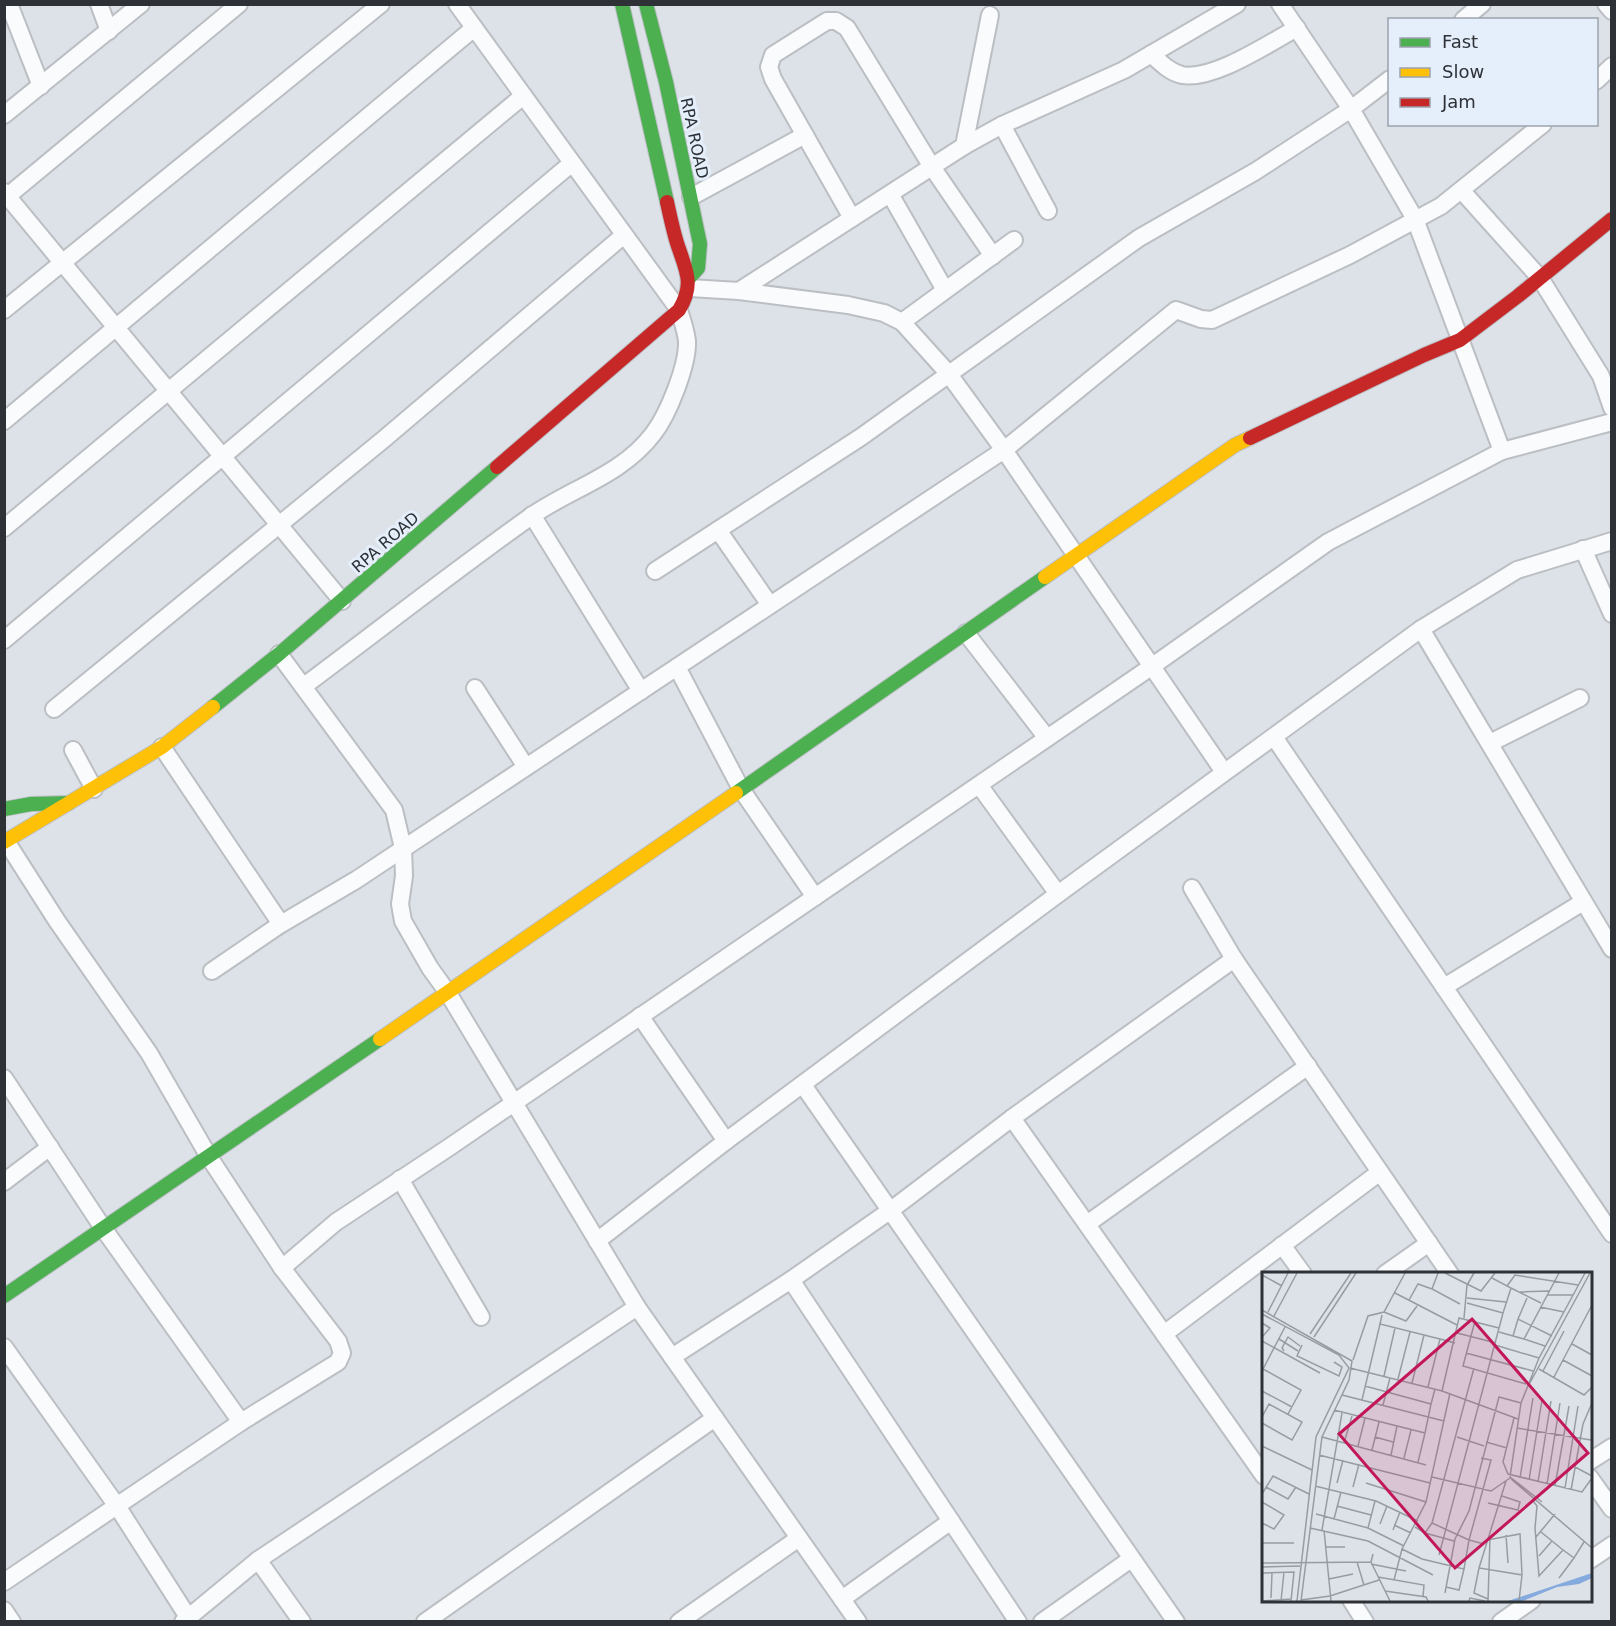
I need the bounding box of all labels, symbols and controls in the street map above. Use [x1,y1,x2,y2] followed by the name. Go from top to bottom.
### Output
[1388,18,1598,126] legend
[1442,31,1478,52] text: Fast
[1442,61,1484,82] text: Slow
[1441,91,1476,112] text: Jam
[677,96,712,180] street label: RPA ROAD
[348,508,423,577] street label: RPA ROAD
[1262,1272,1592,1602] inset map

